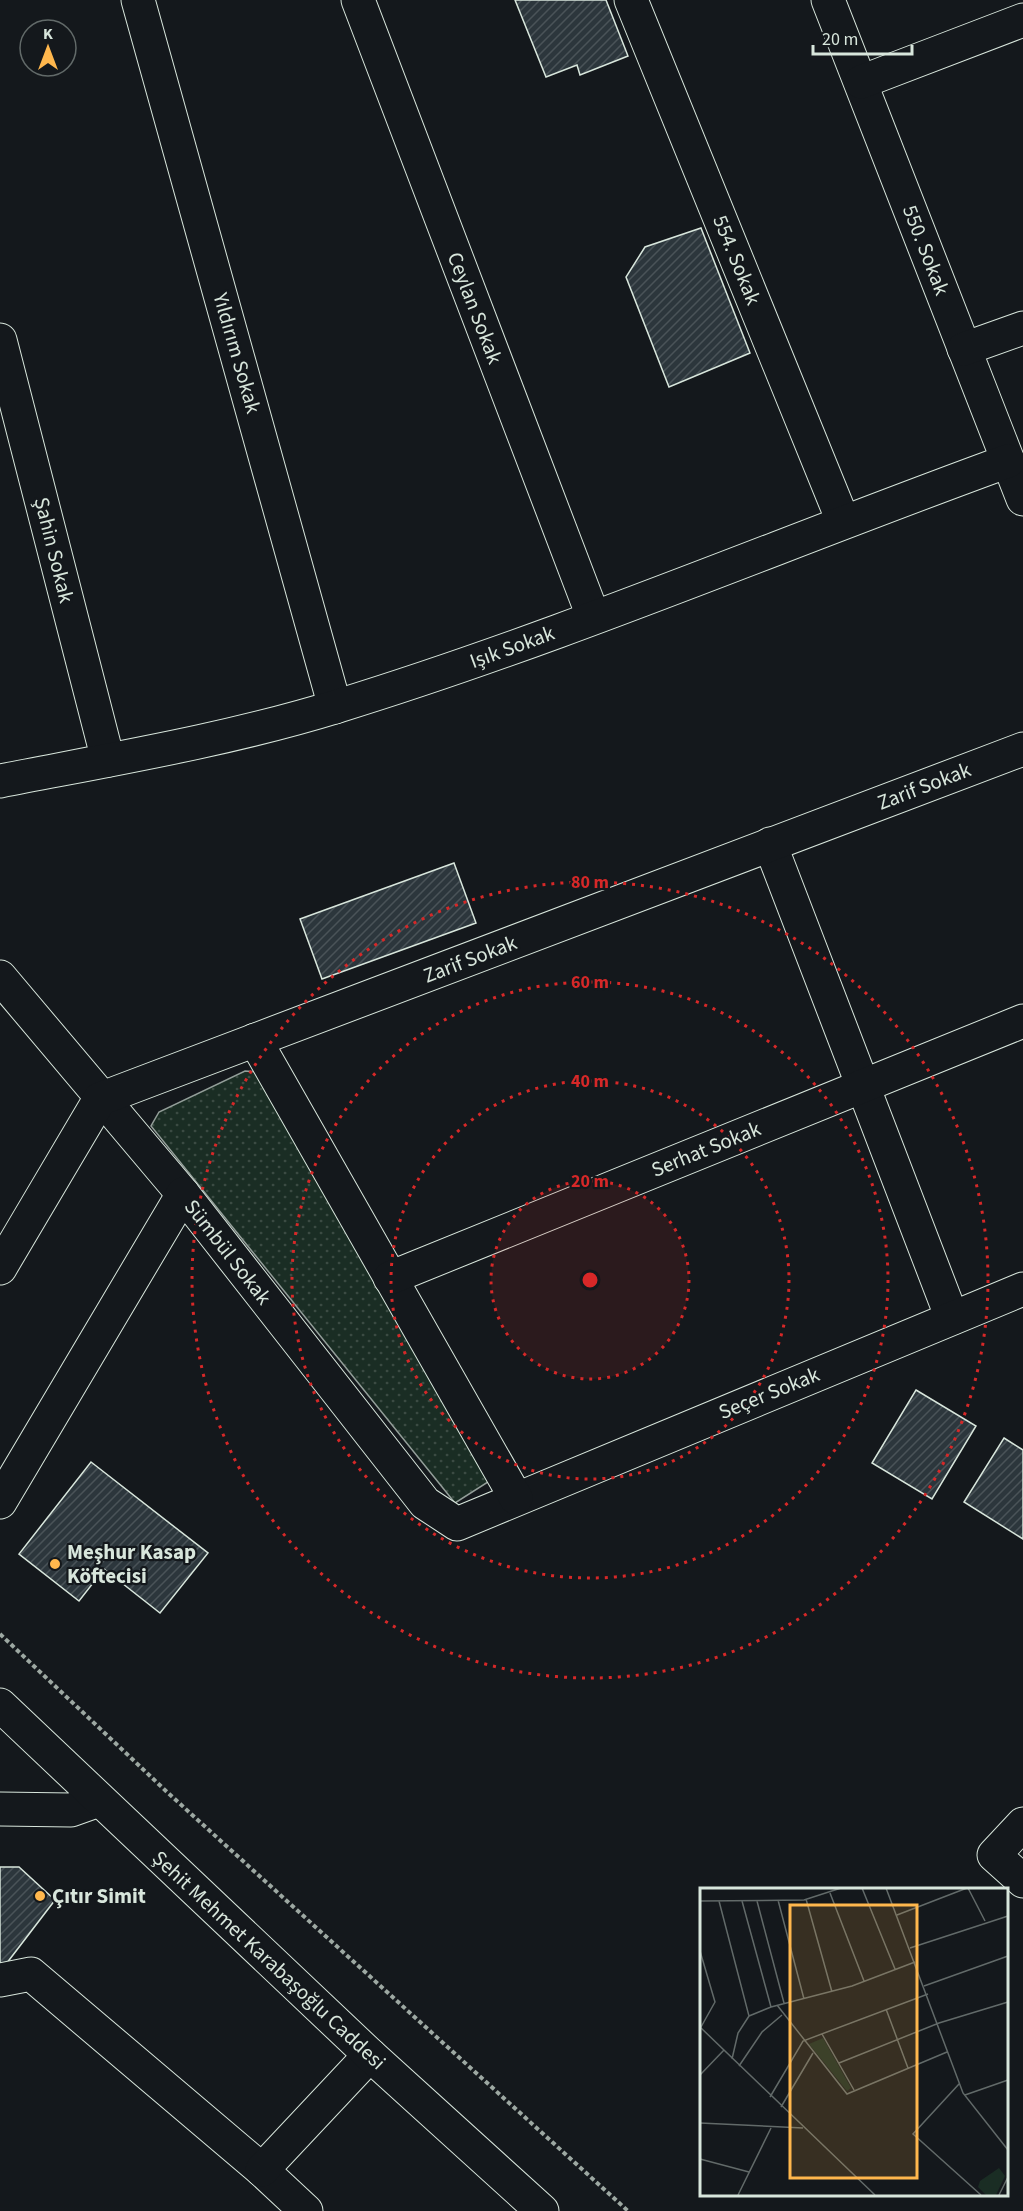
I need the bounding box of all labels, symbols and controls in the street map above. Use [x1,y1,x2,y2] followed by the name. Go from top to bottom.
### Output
[18,18,78,78] north arrow
[813,18,912,56] scale bar
[43,23,53,45] text: K
[822,27,858,52] text: 20 m
[895,201,957,300] street label: 550. Sokak
[705,211,769,310] street label: 554. Sokak
[440,248,510,369] street label: Ceylan Sokak
[205,288,269,417] street label: Yıldırım Sokak
[26,494,82,607] street label: Şahin Sokak
[466,618,559,676] street label: Işık Sokak
[873,754,976,818] street label: Zarif Sokak
[571,870,609,895] text: 80 m
[419,927,522,991] street label: Zarif Sokak
[571,970,609,995] text: 60 m
[571,1069,609,1094] text: 40 m
[647,1113,766,1185] street label: Serhat Sokak
[571,1169,609,1194] text: 20 m
[177,1193,279,1312] street label: Sümbül Sokak
[580,1270,600,1290] centre of rings
[714,1359,825,1427] street label: Seçer Sokak
[67,1537,196,1591] place label: Meşhur Kasap Köftecisi
[48,1557,62,1571] marker: Meşhur Kasap Köftecisi
[146,1843,392,2077] street label: Şehit Mehmet Karabaşoğlu Caddesi
[52,1881,146,1911] place label: Çıtır Simit
[700,1888,1008,2196] inset map
[33,1889,47,1903] marker: Çıtır Simit

